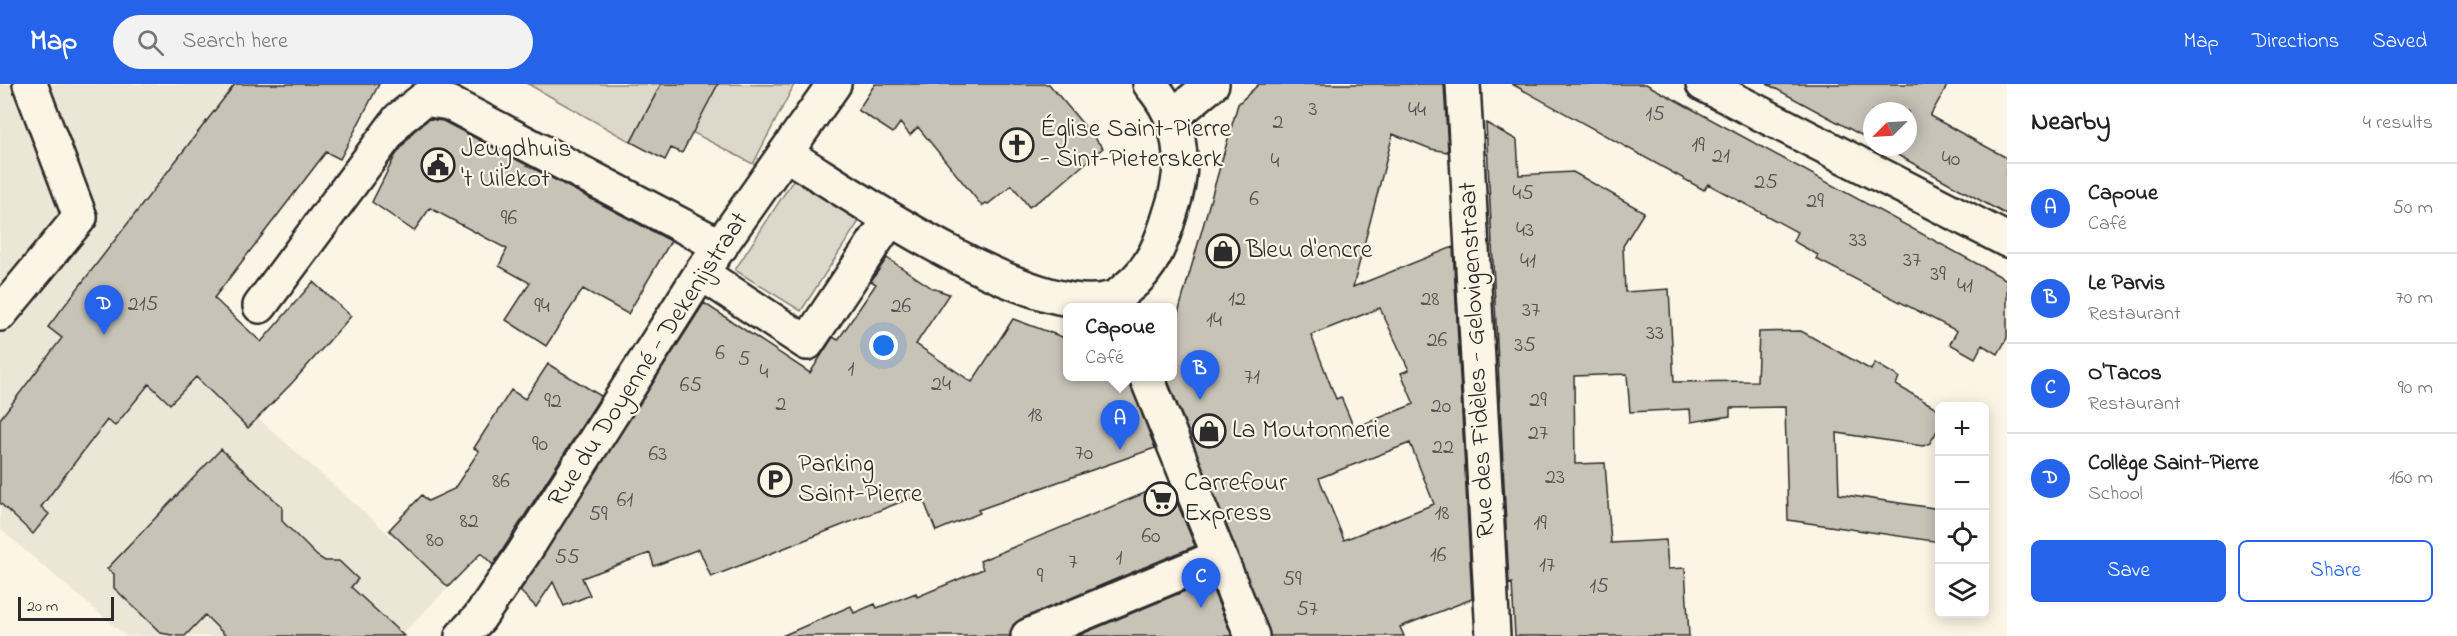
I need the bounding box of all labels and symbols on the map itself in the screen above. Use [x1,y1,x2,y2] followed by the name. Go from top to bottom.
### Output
[1308,94,1318,126] house number: 3
[1408,95,1426,127] house number: 44
[1645,99,1665,131] house number: 15
[1863,102,1917,156] north arrow
[1273,107,1284,139] house number: 2
[1040,111,1232,179] place label: Église Saint-Pierre - Sint-Pieterskerk
[999,127,1035,163] church icon: Église Saint-Pierre - Sint-Pieterskerk
[1691,130,1705,162] house number: 19
[461,131,572,199] place label: Jeugdhuis 't Uilekot
[1712,141,1730,173] house number: 21
[1942,144,1960,176] house number: 40
[1270,146,1280,178] house number: 4
[420,147,456,183] public building icon: Jeugdhuis 't Uilekot
[1754,167,1778,199] house number: 25
[1512,178,1534,210] house number: 45
[1450,181,1506,539] street label: Rue des Fidèles - Gelovigenstraat
[1249,184,1259,216] house number: 6
[1806,186,1824,218] house number: 29
[501,203,517,235] house number: 96
[539,205,759,515] street label: Rue du Doyenné - Dekenijstraat
[1516,215,1534,247] house number: 43
[1849,225,1867,257] house number: 33
[1245,232,1373,270] place label: Bleu d'encre
[1205,233,1241,269] shop icon: Bleu d'encre
[1903,245,1921,277] house number: 37
[1520,246,1536,278] house number: 41
[1930,259,1946,291] house number: 39
[1957,271,1973,303] house number: 41
[1228,284,1246,316] house number: 12
[1420,284,1440,316] house number: 28
[84,286,124,335] pin: D
[128,289,158,321] house number: 215
[534,291,550,323] house number: 94
[891,291,912,323] house number: 26
[1522,295,1540,327] house number: 37
[1206,305,1222,337] house number: 14
[1646,318,1664,350] house number: 33
[1427,325,1448,357] house number: 26
[1514,330,1536,362] house number: 35
[869,331,898,360] your location
[715,338,725,370] house number: 6
[738,344,750,376] house number: 5
[1180,350,1220,400] pin: B
[848,354,855,386] house number: 1
[759,357,769,389] house number: 4
[1244,362,1260,394] house number: 71
[931,369,951,401] house number: 24
[680,370,702,402] house number: 65
[1529,385,1547,417] house number: 29
[544,386,562,418] house number: 92
[776,389,787,421] house number: 2
[1431,391,1451,423] house number: 20
[1027,400,1043,432] house number: 18
[1100,400,1140,450] pin: A
[1232,412,1391,450] place label: La Moutonnerie
[1191,413,1227,449] shop icon: La Moutonnerie
[1528,418,1548,450] house number: 27
[532,429,548,461] house number: 90
[1432,432,1454,464] house number: 22
[1075,438,1093,470] house number: 70
[649,439,667,471] house number: 63
[798,446,923,514] place label: Parking Saint-Pierre
[757,462,793,498] parking icon: Parking Saint-Pierre
[1545,462,1565,494] house number: 23
[1184,465,1288,533] place label: Carrefour Express
[492,466,510,498] house number: 86
[1143,481,1179,517] supermarket icon: Carrefour Express
[617,485,633,517] house number: 61
[1434,498,1450,530] house number: 18
[588,499,608,531] house number: 59
[459,506,479,538] house number: 82
[1533,508,1547,540] house number: 19
[1141,521,1161,553] house number: 60
[426,525,444,557] house number: 80
[1430,540,1447,572] house number: 16
[554,542,580,574] house number: 55
[1116,543,1123,575] house number: 1
[1068,547,1078,579] house number: 7
[1539,550,1555,582] house number: 17
[1182,558,1220,608] pin: C
[1037,561,1044,593] house number: 9
[1282,564,1302,596] house number: 59
[1589,571,1609,603] house number: 15
[18,594,114,622] scale bar
[1296,594,1318,626] house number: 57

